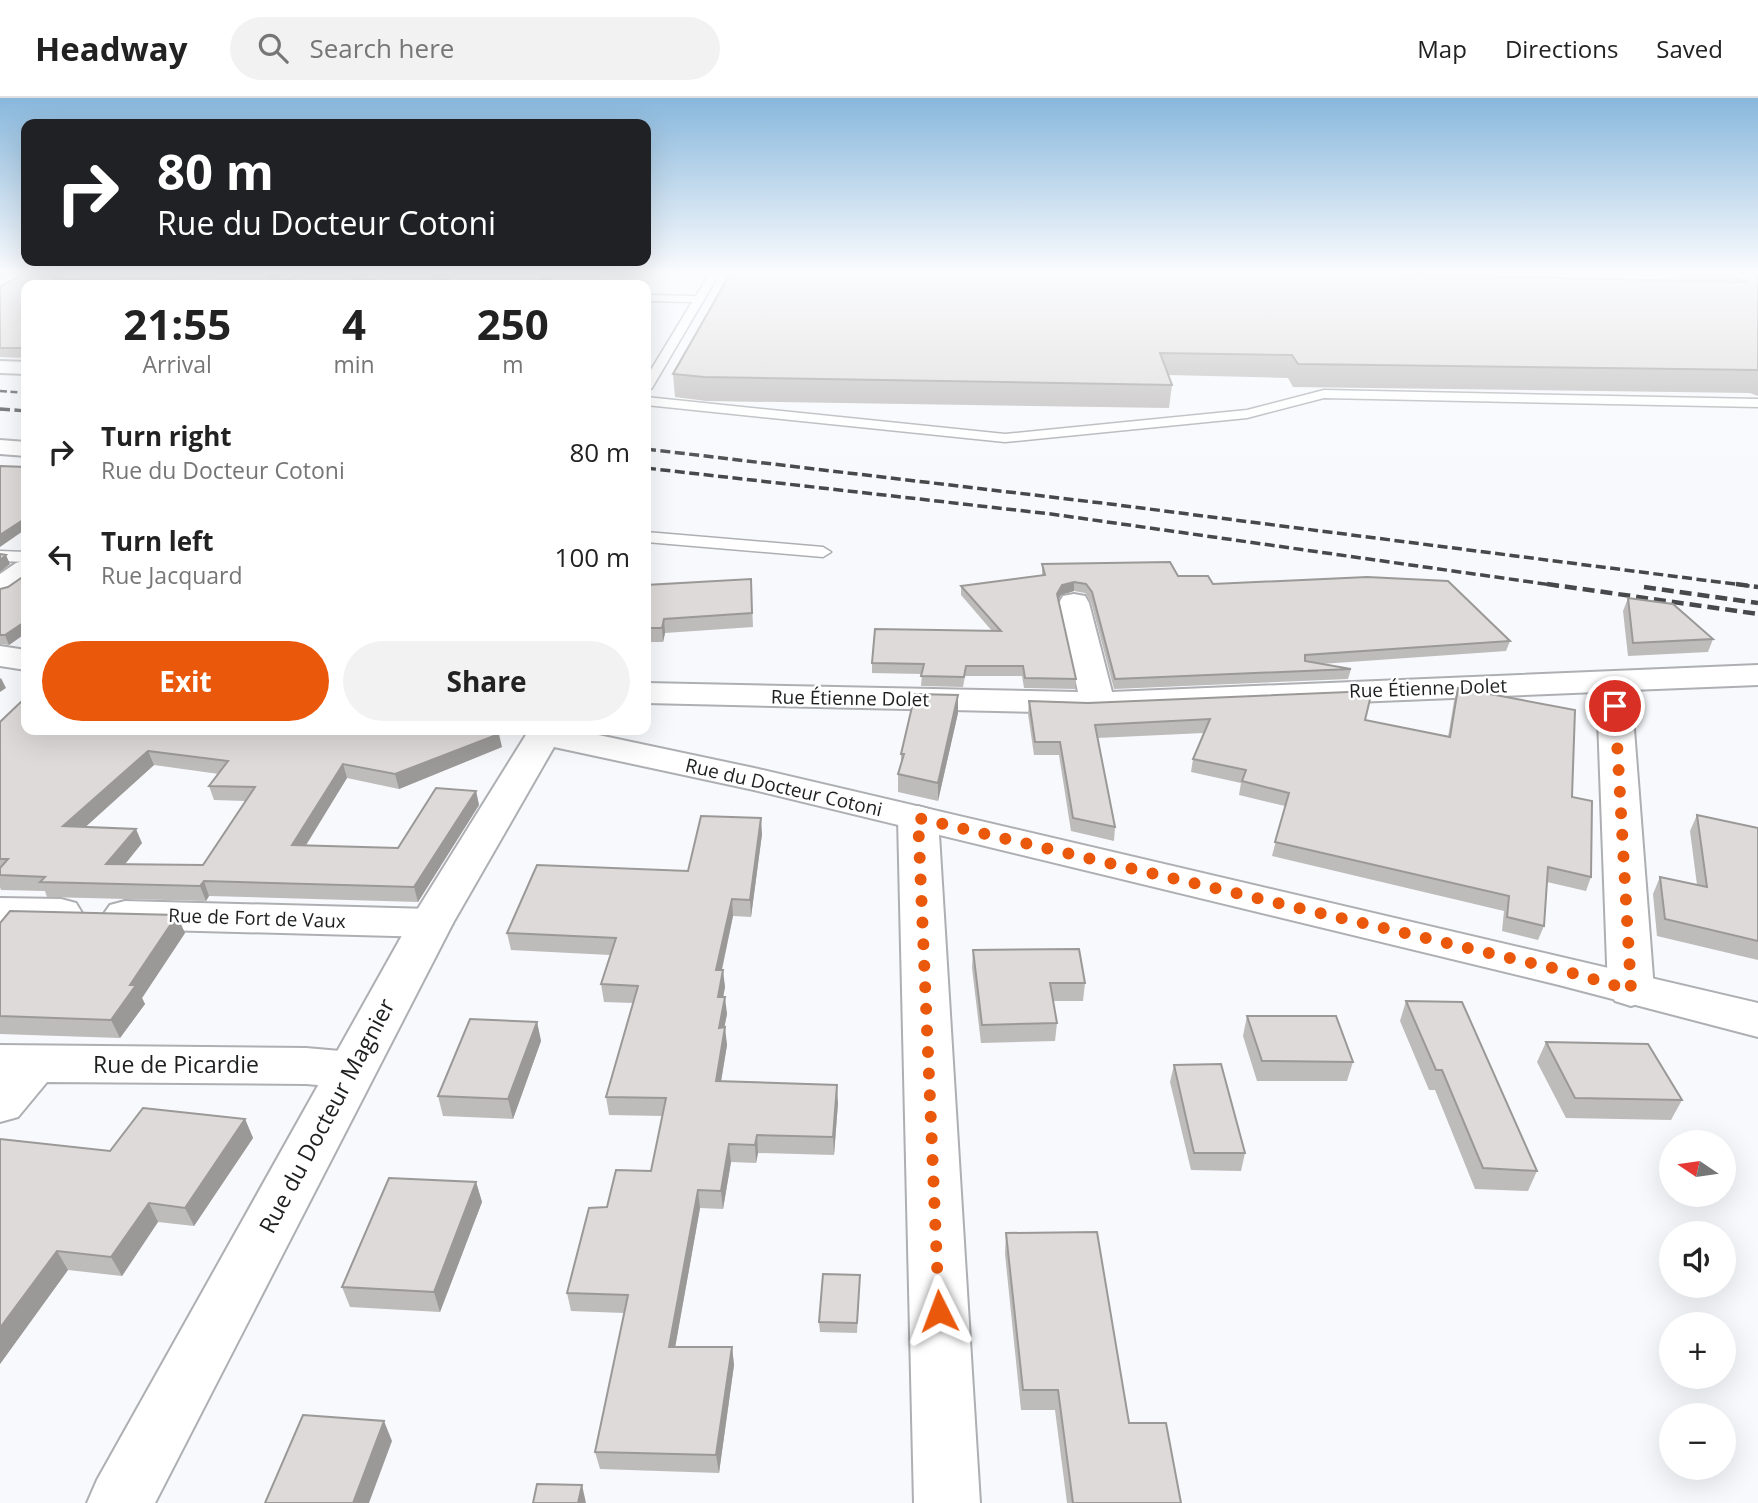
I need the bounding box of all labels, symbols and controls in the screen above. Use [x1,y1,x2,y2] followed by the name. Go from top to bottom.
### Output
[230,17,720,80] search box
[35,26,188,71] text: Headway
[254,29,292,67] icon: search
[310,30,454,66] text: Search here
[1417,32,1467,65] text: Map
[1505,32,1618,65] text: Directions
[1656,32,1723,65] text: Saved
[157,138,274,204] text: 80 m
[42,147,133,238] icon: right
[157,201,496,244] text: Rue du Docteur Cotoni
[123,295,231,352] text: 21:55
[342,295,366,352] text: 4
[477,295,549,352] text: 250
[143,348,212,380] text: Arrival
[333,348,375,380] text: min
[502,348,523,380] text: m
[101,418,232,454] text: Turn right
[42,433,80,471] icon: right
[569,434,630,470] text: 80 m
[101,454,345,486] text: Rue du Docteur Cotoni
[101,523,213,559] text: Turn left
[42,538,80,576] icon: left
[555,539,630,575] text: 100 m
[101,559,243,591] text: Rue Jacquard
[42,641,329,721] button: Exit
[343,641,630,721] button: Share
[1349,672,1508,704] street label: Rue Étienne Dolet
[1585,676,1645,736] pin
[771,684,930,712] street label: Rue Étienne Dolet
[1596,687,1634,725] icon: arrive
[683,752,885,822] street label: Rue du Docteur Cotoni
[168,902,346,934] street label: Rue de Fort de Vaux
[251,992,402,1239] street label: Rue du Docteur Magnier
[93,1048,259,1080] street label: Rue de Picardie
[1659,1130,1736,1208] north arrow
[1659,1130,1736,1480] map controls
[1659,1221,1736,1298] button: sound
[902,1274,976,1348] position arrow
[1659,1312,1736,1389] button: +
[1659,1403,1736,1480] button: −

